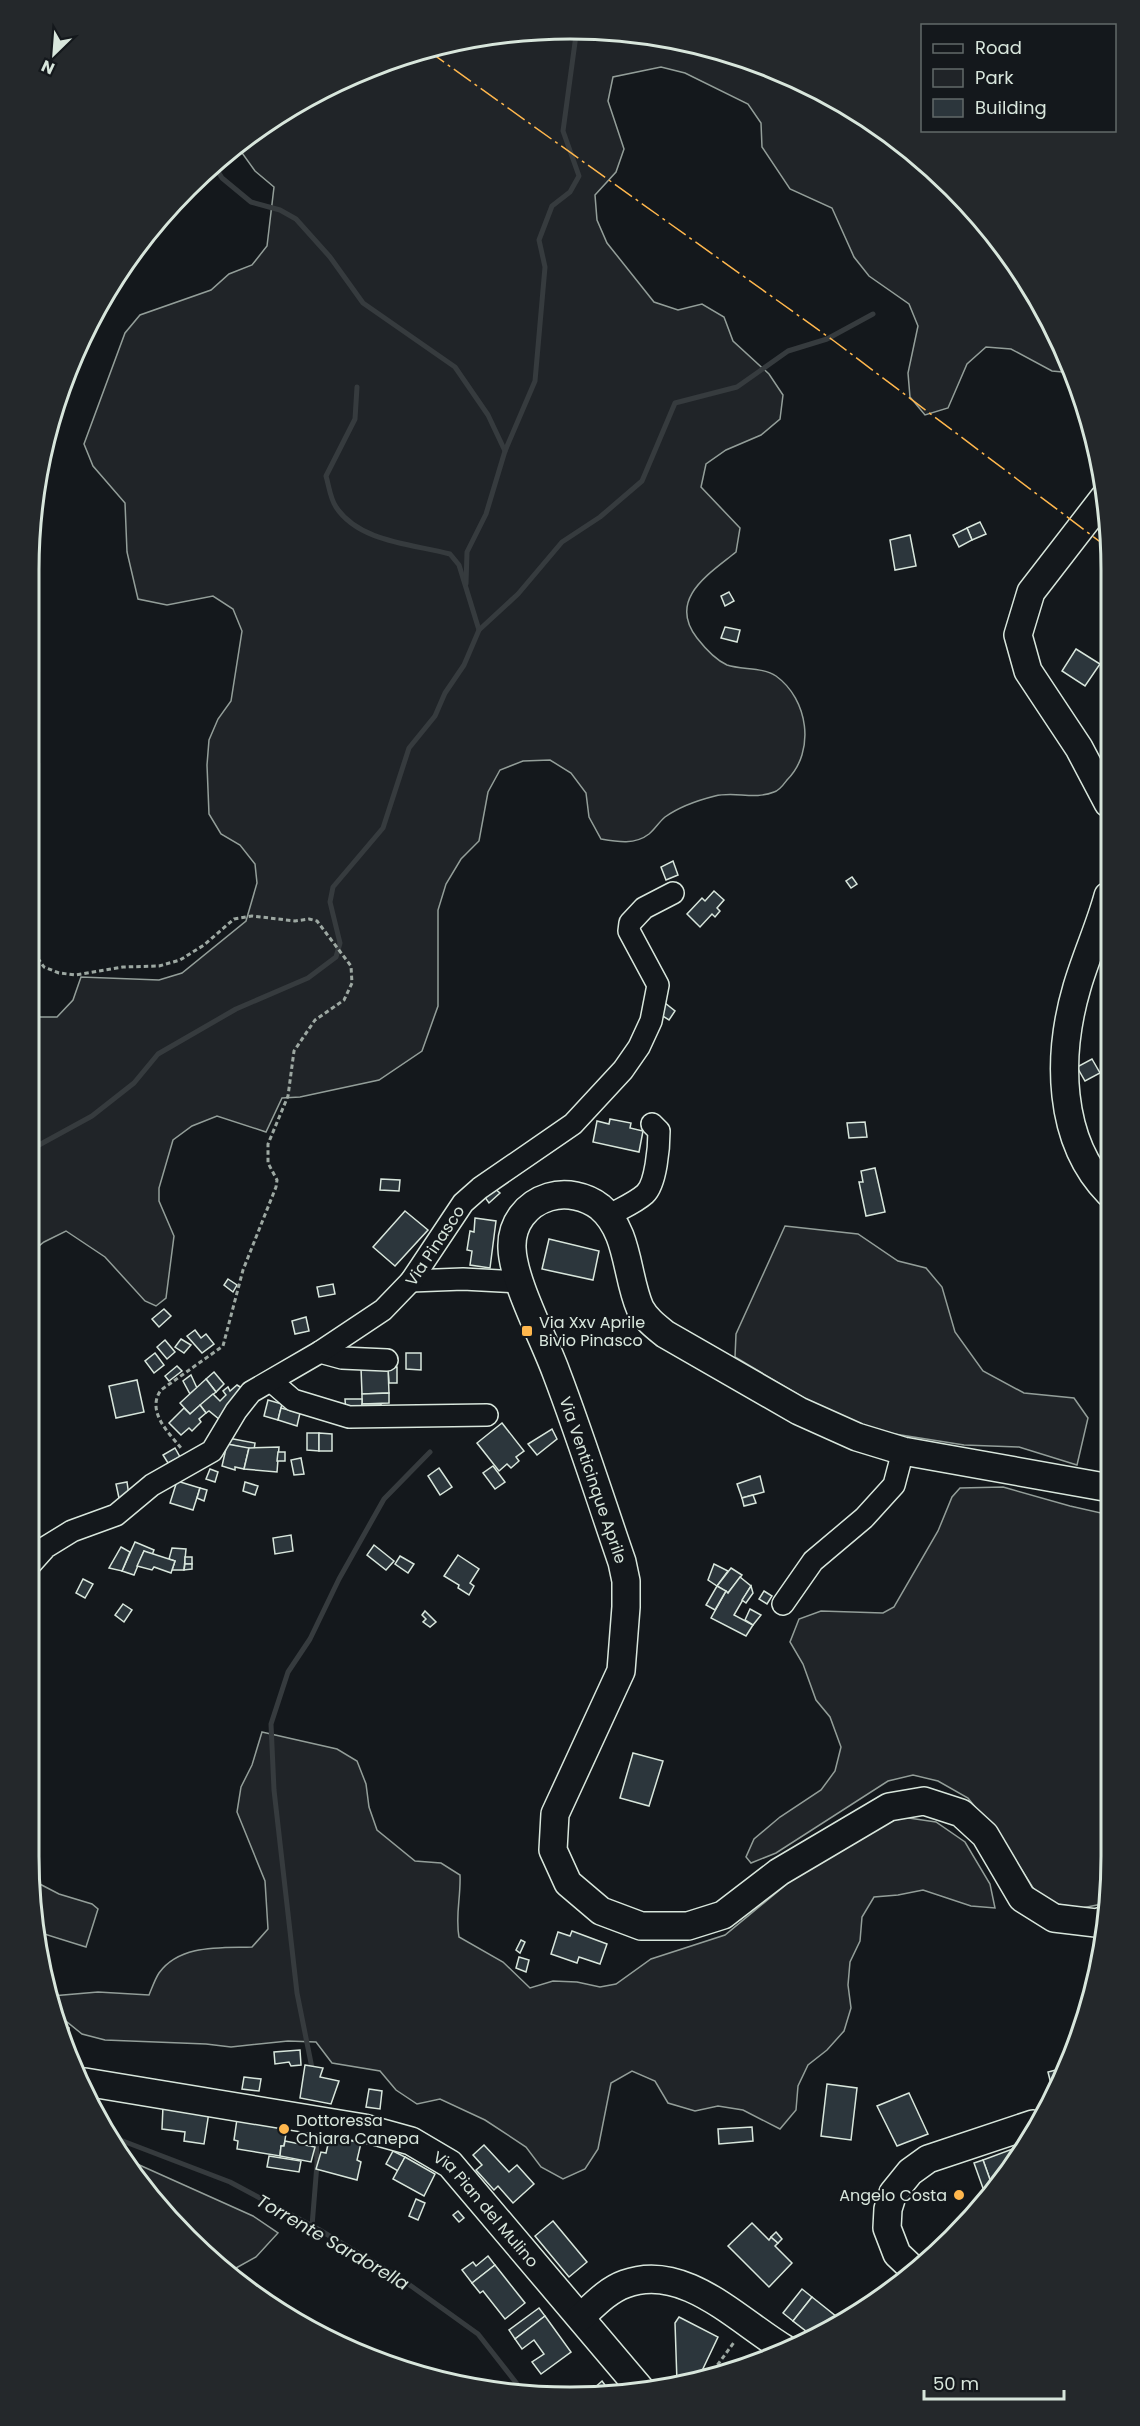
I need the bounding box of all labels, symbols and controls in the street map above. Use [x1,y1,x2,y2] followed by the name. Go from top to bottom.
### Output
[24,24,84,84] north arrow
[921,24,1116,132] legend
[975,35,1022,60] text: Road
[38,54,58,80] text: N
[975,65,1014,90] text: Park
[975,95,1047,120] text: Building
[399,1201,470,1290] street label: Via Pinasco
[539,1311,645,1352] place label: Via Xxv Aprile Bivio Pinasco
[520,1324,534,1338] marker: Via Xxv Aprile Bivio Pinasco
[554,1393,632,1567] street label: Via Venticinque Aprile
[296,2109,419,2150] place label: Dottoressa Chiara Canepa
[277,2122,291,2136] marker: Dottoressa Chiara Canepa
[429,2145,544,2272] street label: Via Pian del Mulino
[839,2184,947,2207] place label: Angelo Costa
[252,2188,414,2296] water label: Torrente Sardorella
[952,2188,966,2202] marker: Angelo Costa
[924,2363,1064,2401] scale bar
[933,2371,979,2396] text: 50 m

